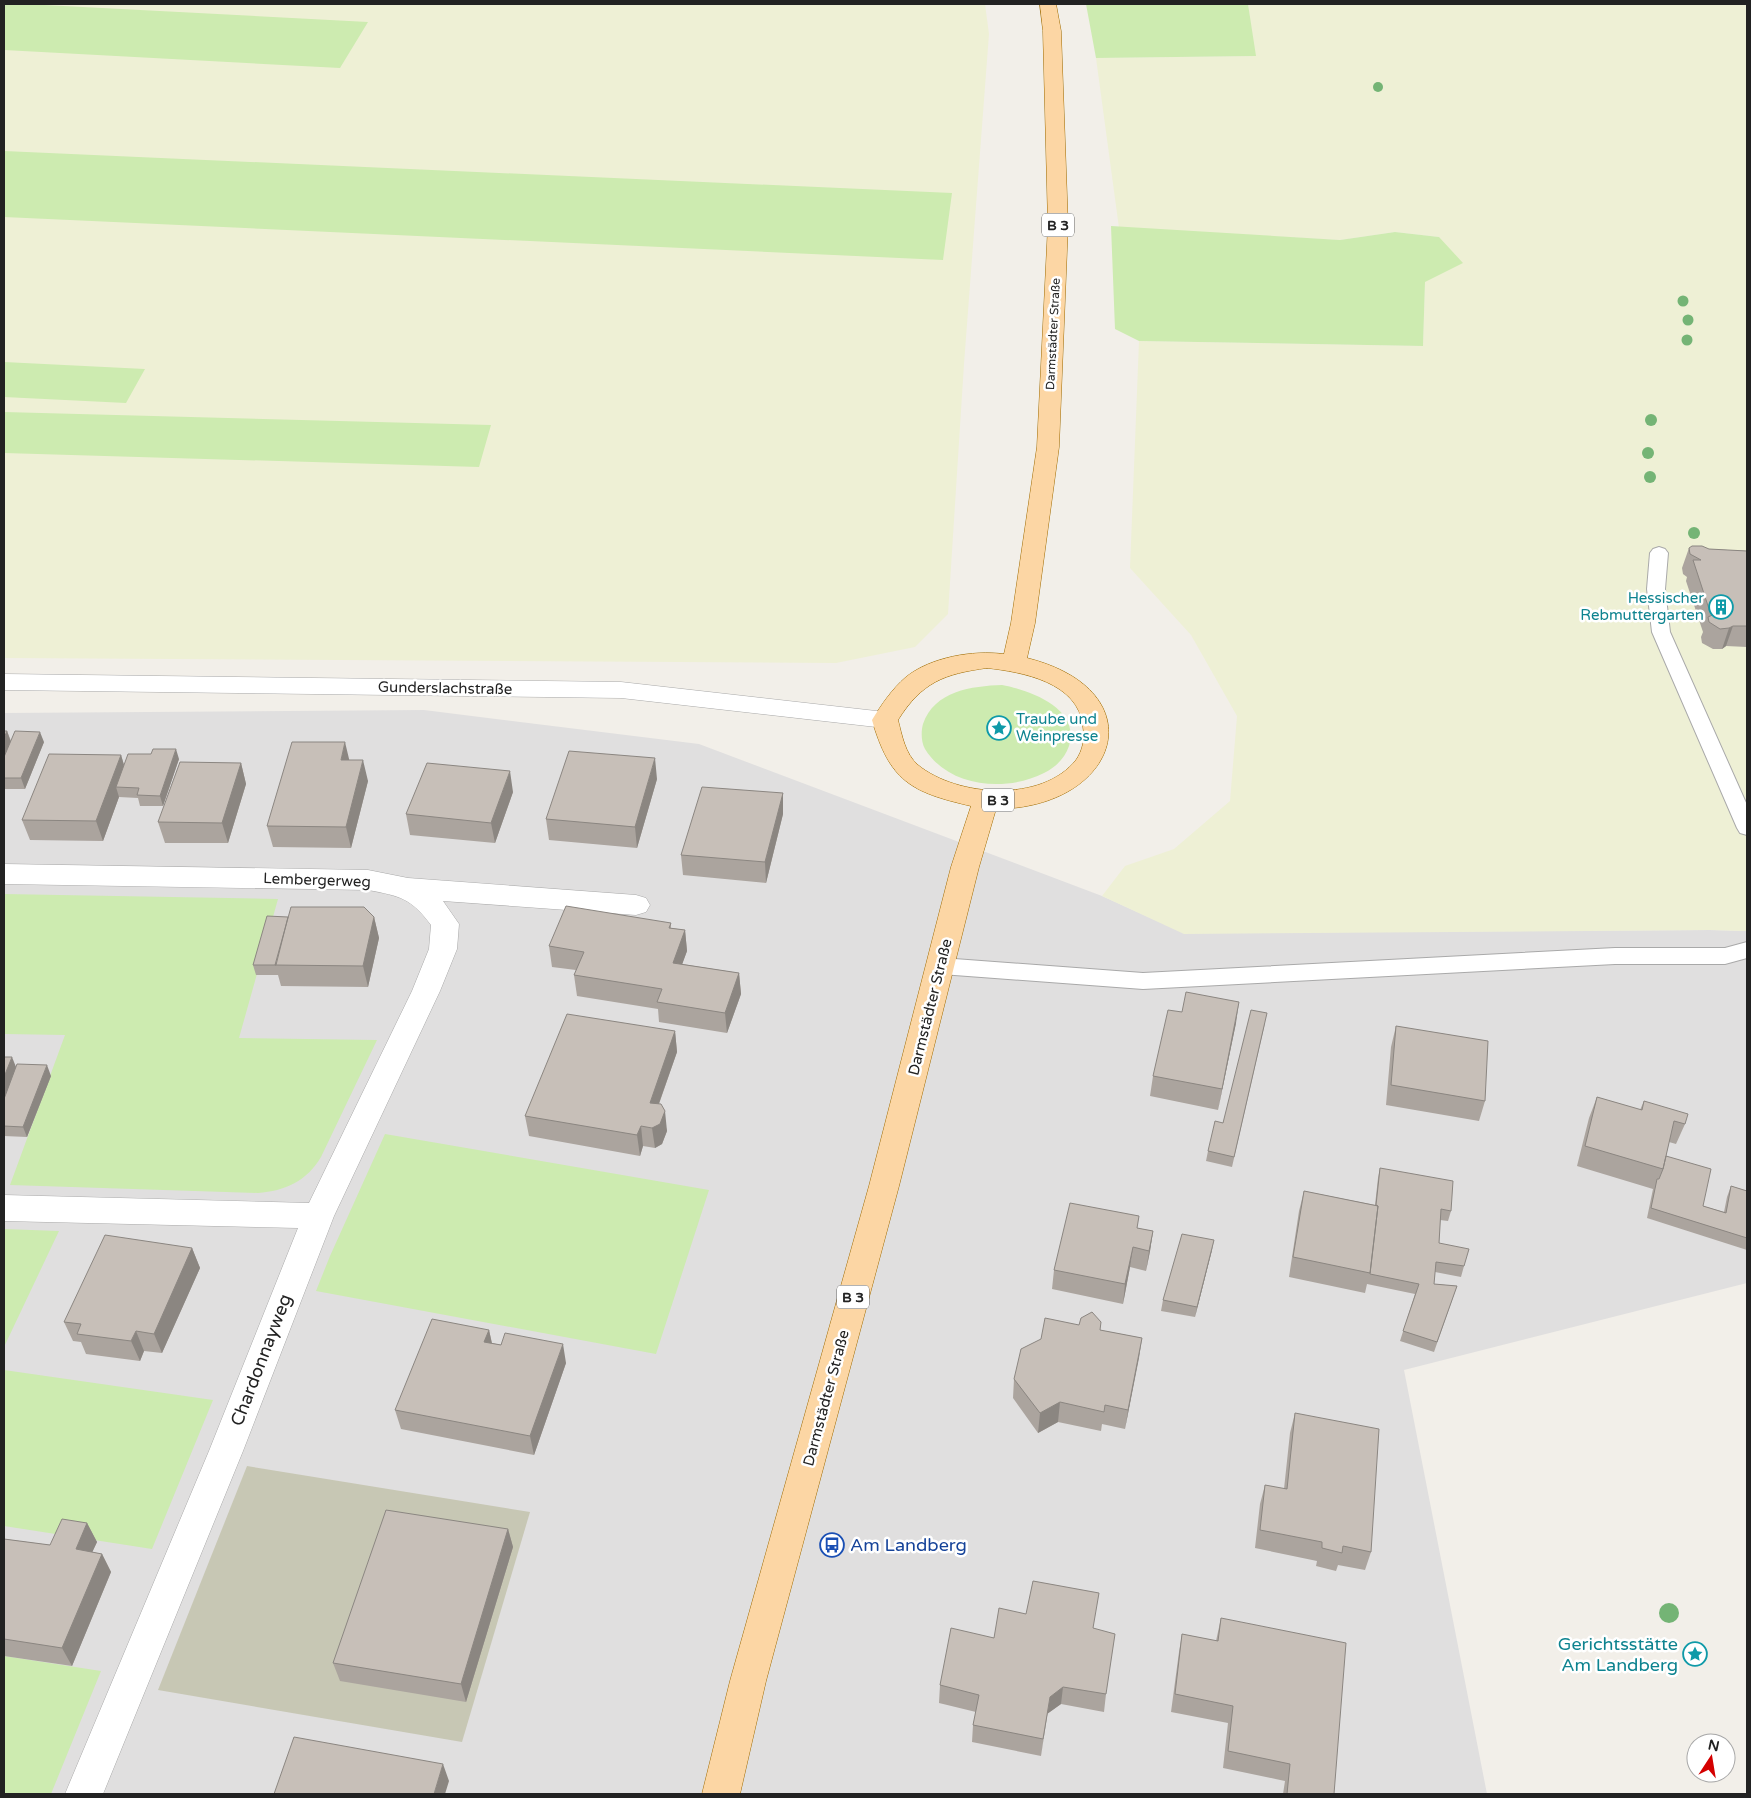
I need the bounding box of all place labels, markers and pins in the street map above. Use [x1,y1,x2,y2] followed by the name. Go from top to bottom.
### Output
[1580,589,1704,624] place label: Hessischer Rebmuttergarten
[1708,594,1734,620] building icon: Hessischer Rebmuttergarten
[1016,710,1098,745] place label: Traube und Weinpresse
[986,715,1012,741] place icon: Traube und Weinpresse
[819,1532,845,1558] bus stop icon: Am Landberg
[850,1534,967,1556] place label: Am Landberg
[1558,1633,1678,1676] place label: Gerichtsstätte Am Landberg
[1682,1641,1708,1667] place icon: Gerichtsstätte Am Landberg

